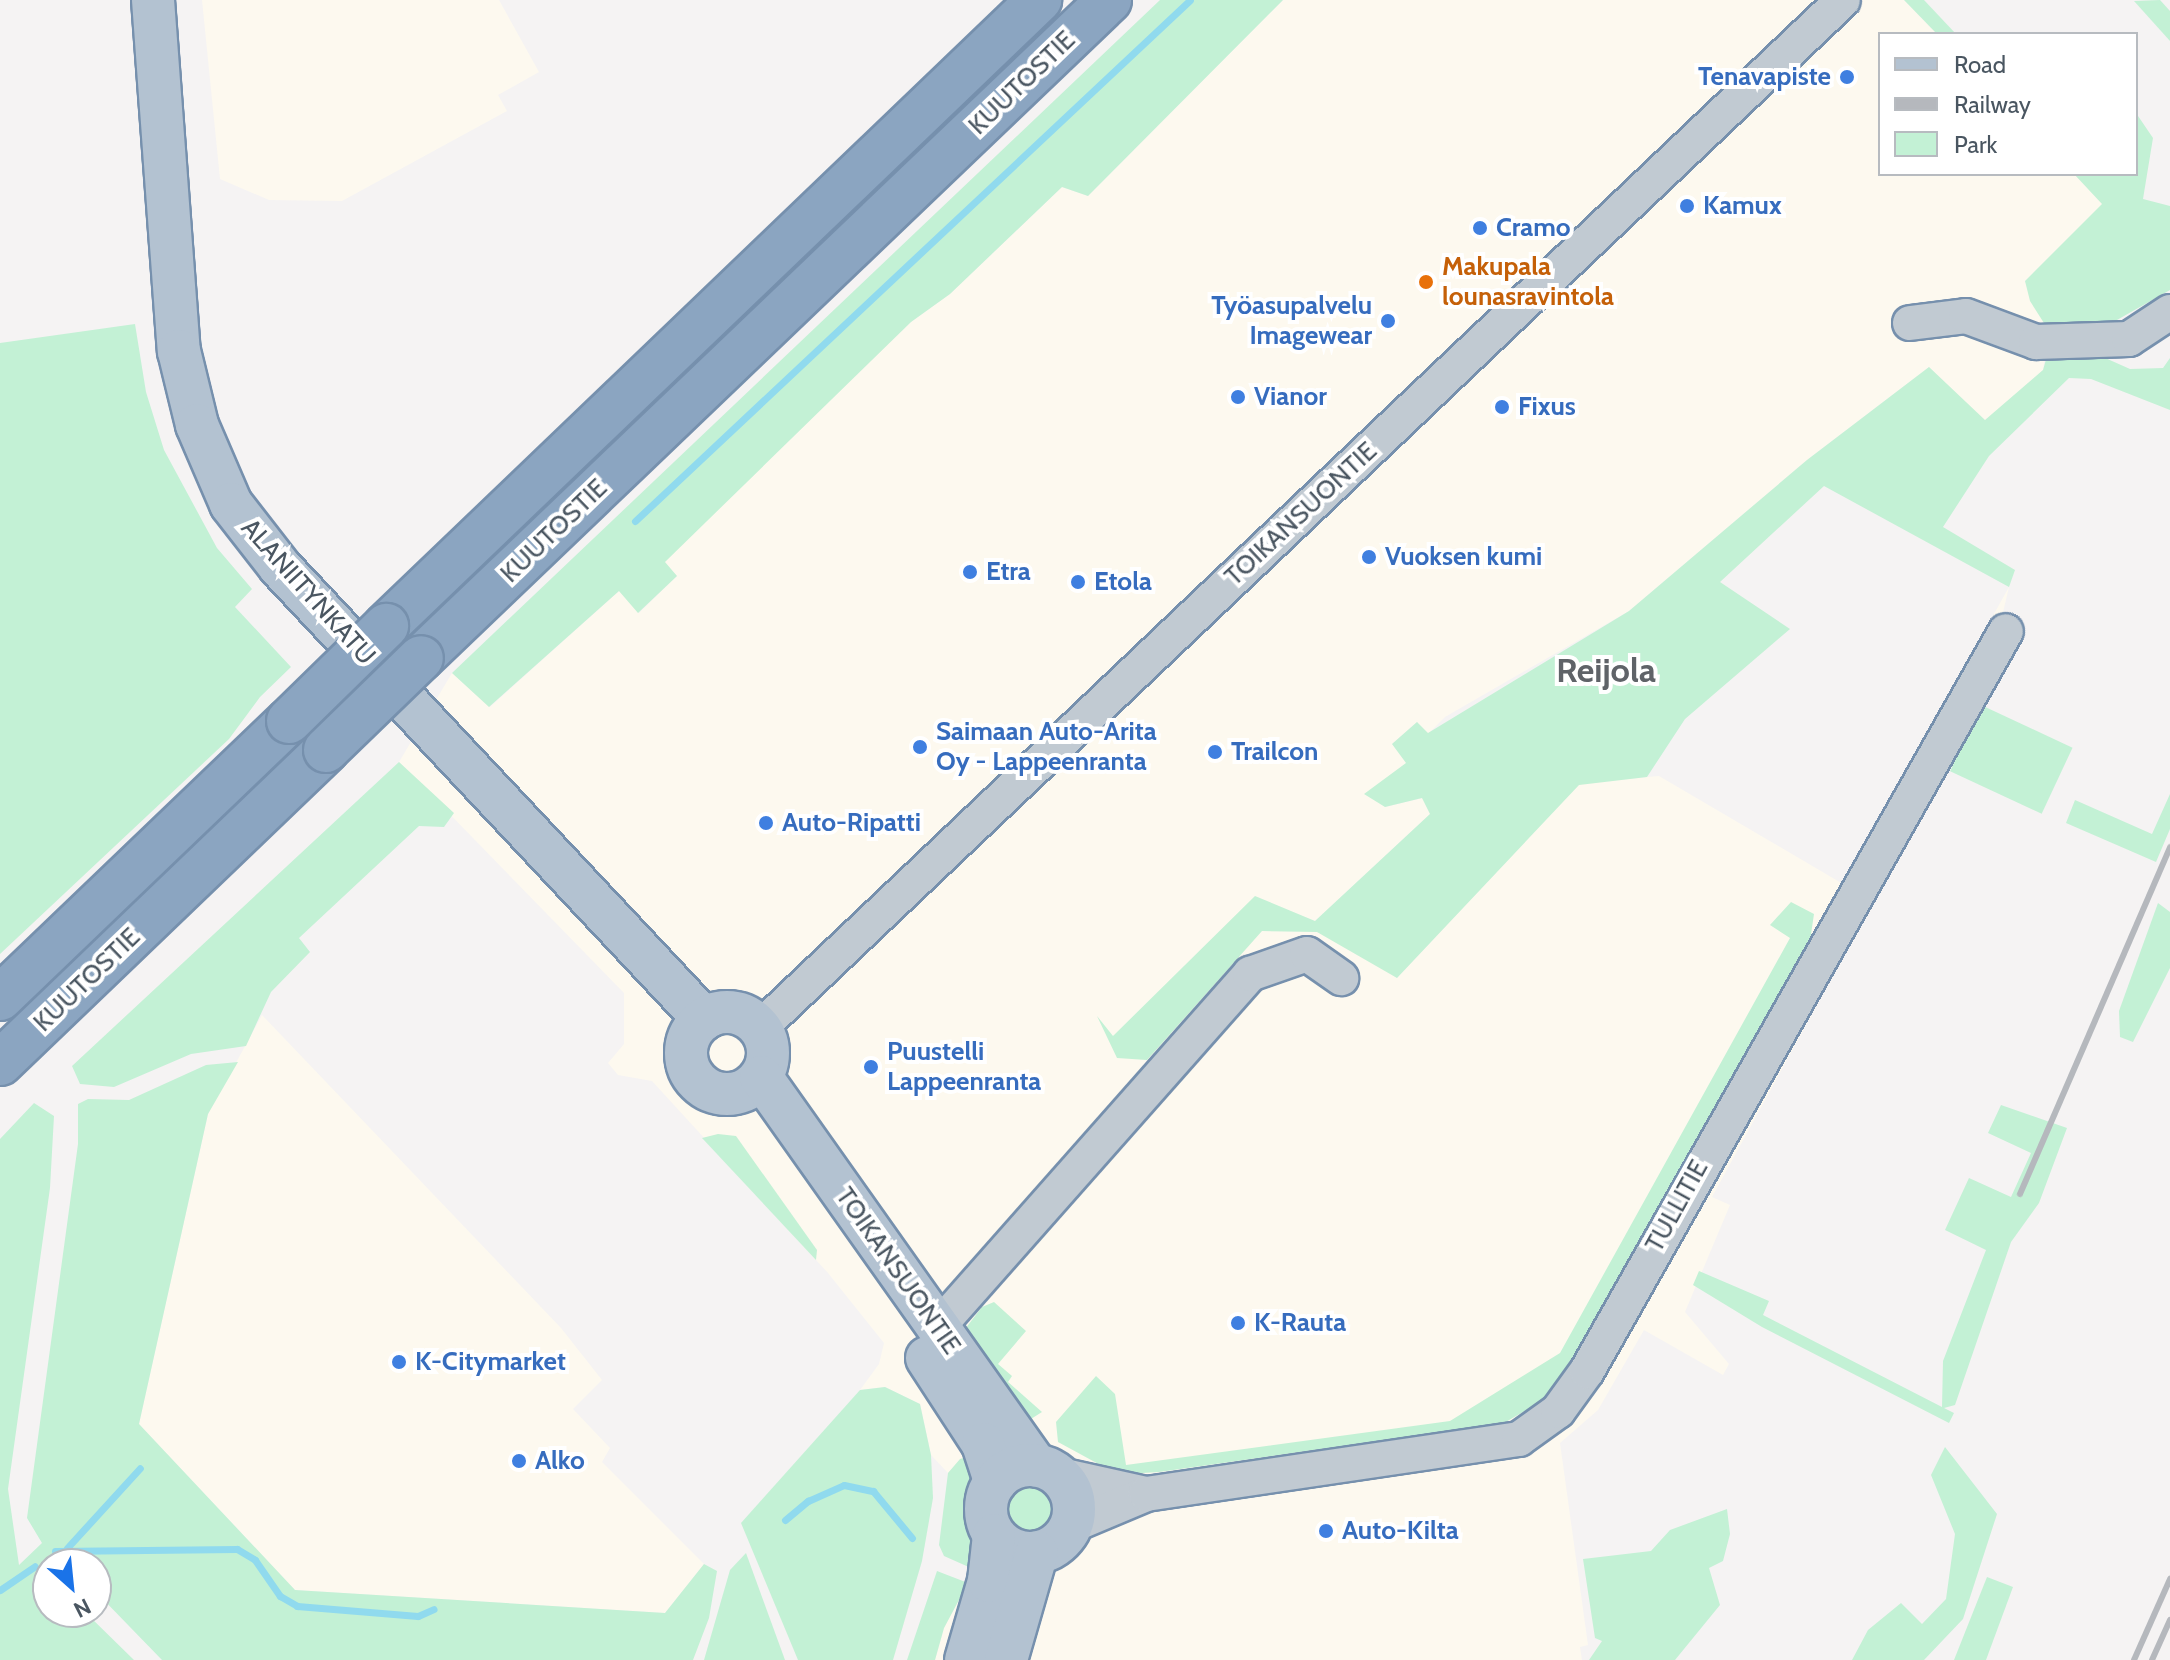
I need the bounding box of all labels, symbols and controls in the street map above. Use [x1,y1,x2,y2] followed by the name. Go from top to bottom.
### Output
[962,25,1082,141] street label: KUUTOSTIE
[1878,32,2138,176] legend
[1954,50,2006,79] text: Road
[1698,61,1831,93] place label: Tenavapiste
[1838,68,1856,86] marker: Tenavapiste
[1954,90,2031,119] text: Railway
[1954,130,1997,159] text: Park
[1703,190,1782,222] place label: Kamux
[1678,197,1696,215] marker: Kamux
[1496,212,1571,244] place label: Cramo
[1471,219,1489,237] marker: Cramo
[1442,251,1614,312] place label: Makupala lounasravintola
[1417,273,1435,291] marker: Makupala lounasravintola
[1211,290,1372,352] place label: Työasupalvelu Imagewear
[1379,312,1397,330] marker: Työasupalvelu Imagewear
[1254,381,1327,413] place label: Vianor
[1229,388,1247,406] marker: Vianor
[1518,391,1576,423] place label: Fixus
[1493,398,1511,416] marker: Fixus
[1219,436,1383,592] street label: TOIKANSUONTIE
[494,473,614,589] street label: KUUTOSTIE
[234,513,382,671] street label: ALANIITYNKATU
[1385,541,1542,573] place label: Vuoksen kumi
[1360,548,1378,566] marker: Vuoksen kumi
[986,556,1031,588] place label: Etra
[961,563,979,581] marker: Etra
[1094,566,1152,598] place label: Etola
[1069,573,1087,591] marker: Etola
[1556,651,1656,691] district label: Reijola
[936,716,1157,778] place label: Saimaan Auto-Arita Oy - Lappeenranta
[1231,736,1318,768] place label: Trailcon
[911,738,929,756] marker: Saimaan Auto-Arita Oy - Lappeenranta
[1206,743,1224,761] marker: Trailcon
[782,807,921,839] place label: Auto-Ripatti
[757,814,775,832] marker: Auto-Ripatti
[27,922,147,1038] street label: KUUTOSTIE
[887,1036,1041,1098] place label: Puustelli Lappeenranta
[862,1058,880,1076] marker: Puustelli Lappeenranta
[1639,1155,1715,1257] street label: TULLITIE
[829,1182,967,1360] street label: TOIKANSUONTIE
[1254,1307,1346,1339] place label: K-Rauta
[1229,1314,1247,1332] marker: K-Rauta
[415,1346,566,1378] place label: K-Citymarket
[390,1353,408,1371] marker: K-Citymarket
[535,1445,585,1477] place label: Alko
[510,1452,528,1470] marker: Alko
[1342,1515,1459,1547] place label: Auto-Kilta
[1317,1522,1335,1540] marker: Auto-Kilta
[32,1548,112,1628] north arrow
[69,1592,95,1624] text: N

